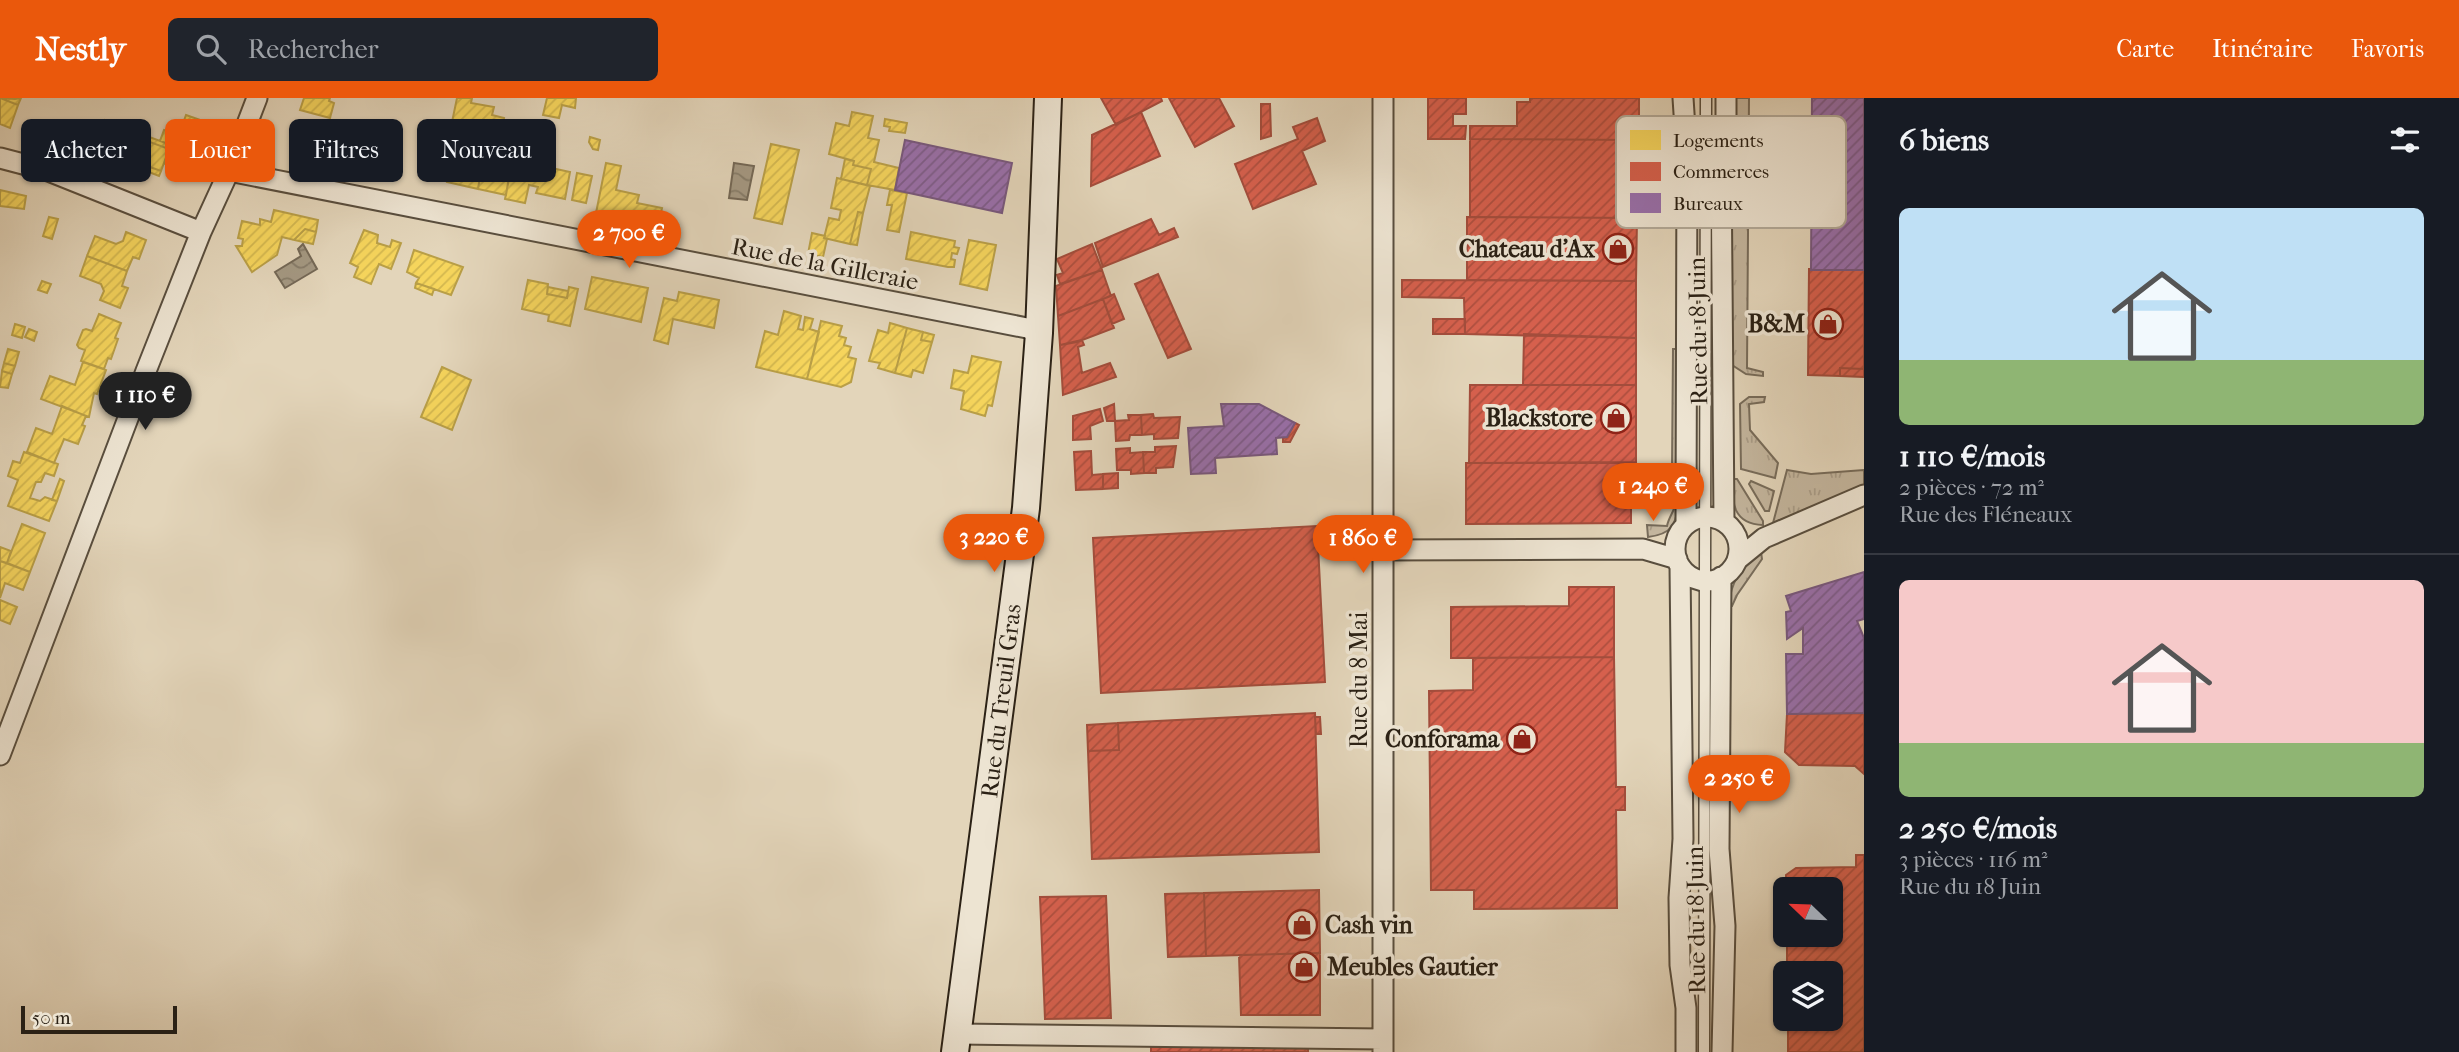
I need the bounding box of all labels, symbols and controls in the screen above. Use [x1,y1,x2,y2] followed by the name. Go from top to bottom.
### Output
[168,18,658,81] search box
[35,30,126,69] text: Nestly
[192,30,230,68] icon: search
[248,34,379,65] text: Rechercher
[2116,35,2174,63] text: Carte
[2212,35,2313,63] text: Itinéraire
[2351,35,2424,63] text: Favoris
[1616,116,1846,228] legend
[21,119,151,182] chip: Acheter
[165,119,275,182] chip: Louer
[289,119,403,182] chip: Filtres
[417,119,556,182] chip: Nouveau
[2386,121,2424,159] icon: filters
[1899,123,1989,158] text: 6 biens
[1673,130,1764,152] text: Logements
[1673,161,1769,183] text: Commerces
[1673,193,1743,215] text: Bureaux
[564,211,694,270] pin: 2 700 €
[593,219,665,246] text: 2 700 €
[729,232,921,296] street label: Rue de la Gilleraie
[1601,232,1635,266] shop icon: Chateau d'Ax
[1459,235,1595,263] place label: Chateau d'Ax
[2099,253,2225,379] icon: home
[1683,257,1713,405] street label: Rue du 18 Juin
[1811,307,1845,341] shop icon: B&M
[1748,310,1805,338] place label: B&M
[80,372,210,432] pin: 1 110 €
[115,381,175,408] text: 1 110 €
[1599,401,1633,435] shop icon: Blackstore
[1485,404,1593,432] place label: Blackstore
[1899,439,2045,474] text: 1 110 €/mois
[1588,464,1718,523] pin: 1 240 €
[1618,472,1688,499] text: 1 240 €
[1899,474,2044,501] text: 2 pièces · 72 m²
[1899,501,2072,528] text: Rue des Fléneaux
[929,514,1059,574] pin: 3 220 €
[1298,516,1428,575] pin: 1 860 €
[959,523,1029,550] text: 3 220 €
[1329,524,1397,551] text: 1 860 €
[975,602,1027,800] street label: Rue du Treuil Gras
[1345,612,1373,748] street label: Rue du 8 Mai
[2099,625,2225,751] icon: home
[1505,722,1539,756] shop icon: Conforama
[1385,725,1500,753] place label: Conforama
[1674,756,1804,815] pin: 2 250 €
[1704,764,1774,791] text: 2 250 €
[1899,811,2057,846] text: 2 250 €/mois
[1681,846,1711,994] street label: Rue du 18 Juin
[1899,846,2048,873] text: 3 pièces · 116 m²
[1899,873,2041,900] text: Rue du 18 Juin
[1773,877,1843,947] north arrow
[1773,877,1843,1031] map controls
[1285,908,1319,942] shop icon: Cash vin
[1325,911,1414,939] place label: Cash vin
[1287,950,1321,984] shop icon: Meubles Gautier
[1327,953,1499,981] place label: Meubles Gautier
[1773,961,1843,1031] button: layers
[21,1003,177,1035] scale bar
[32,1007,71,1029] text: 50 m

